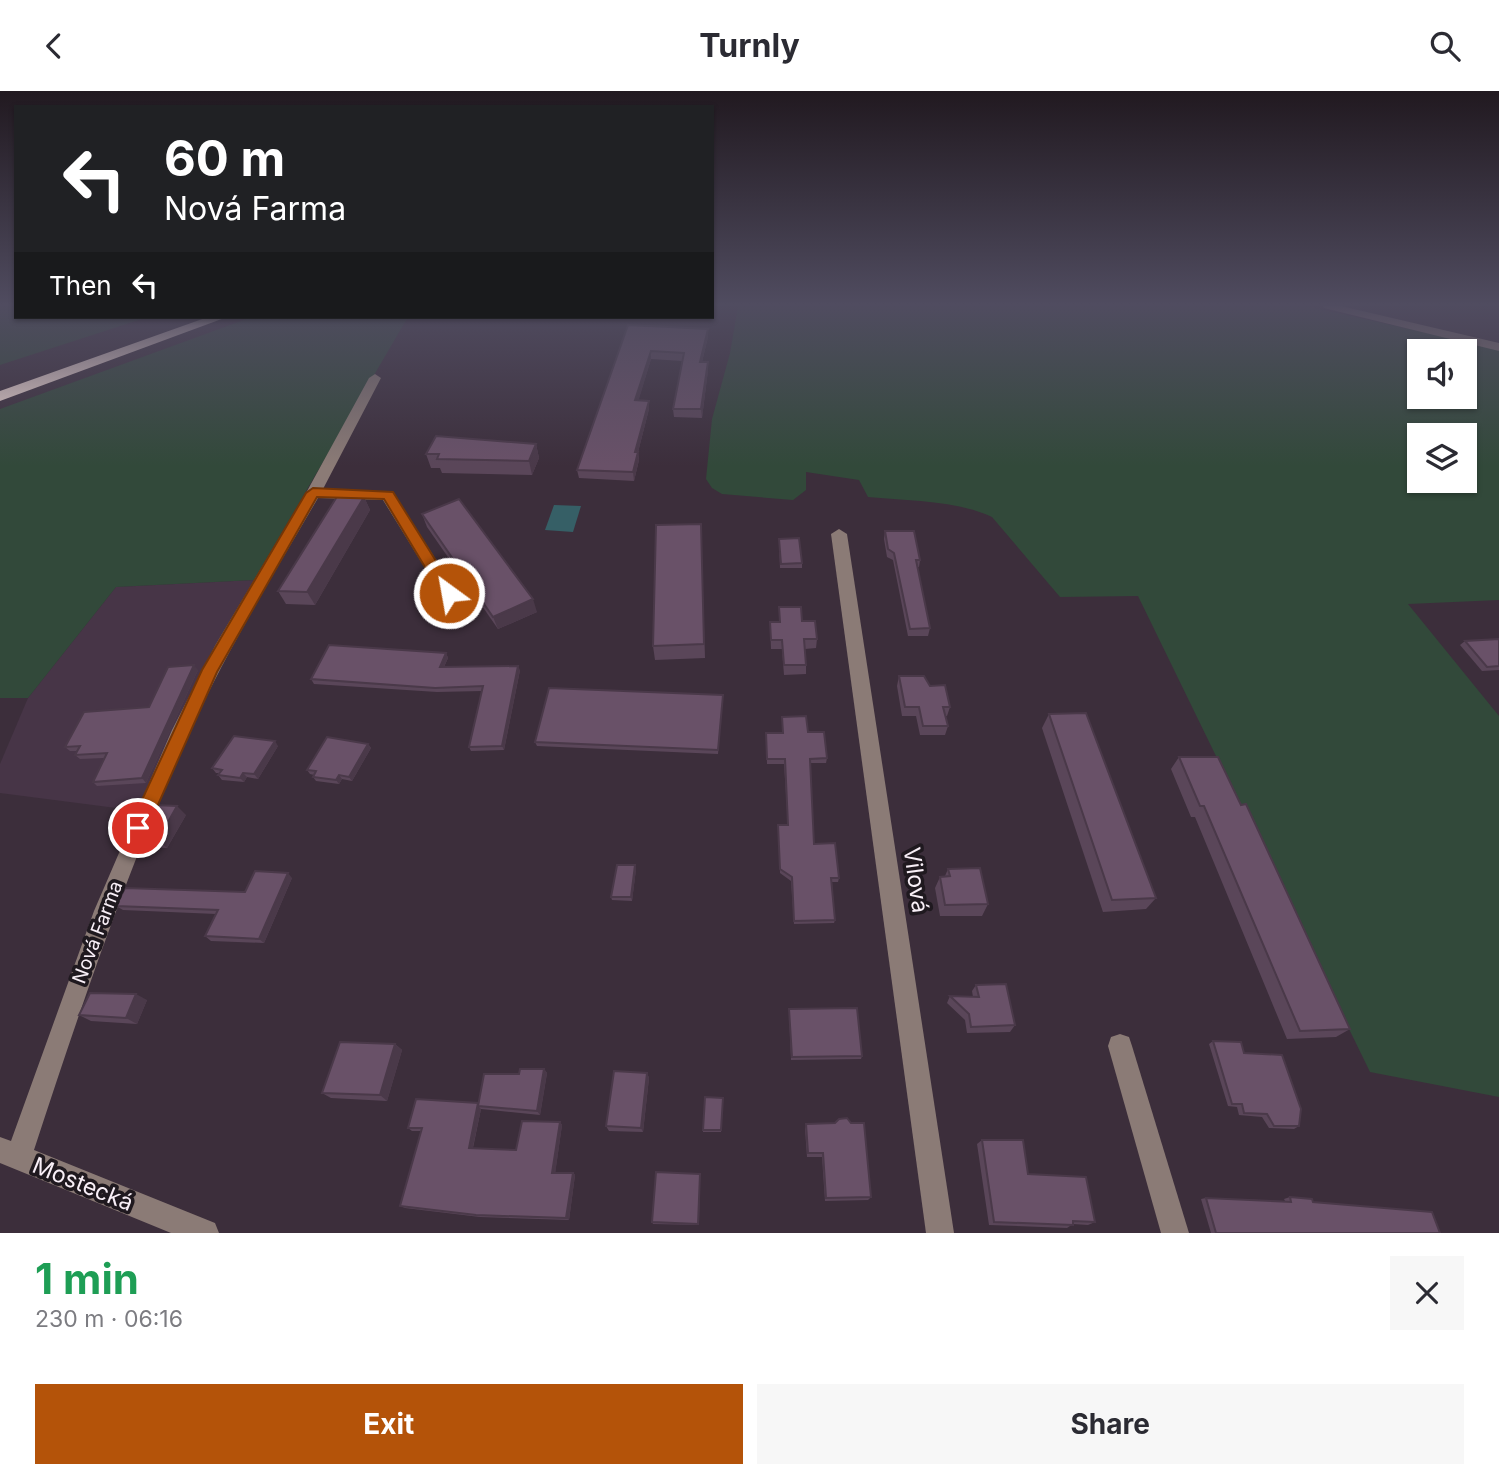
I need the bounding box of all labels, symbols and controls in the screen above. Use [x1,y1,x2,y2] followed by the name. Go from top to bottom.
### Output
[699,26,800,65] text: Turnly
[35,27,73,65] icon: back
[1426,27,1464,65] icon: search
[164,129,285,188] text: 60 m
[49,133,140,224] icon: left
[164,189,346,228] text: Nová Farma
[126,266,164,304] icon: left
[49,270,112,301] text: Then
[1407,339,1477,493] map controls
[1407,339,1477,409] button: sound
[1407,423,1477,493] button: layers
[412,556,486,630] position arrow
[108,798,168,858] pin
[119,809,157,847] icon: arrive
[898,845,934,915] street label: Vilová
[67,878,128,987] street label: Nová Farma
[29,1151,137,1217] street label: Mostecká
[35,1253,139,1304] text: 1 min
[1390,1256,1464,1330] button: close
[35,1305,183,1333] text: 230 m · 06:16
[35,1384,743,1464] button: Exit
[757,1384,1464,1464] button: Share

